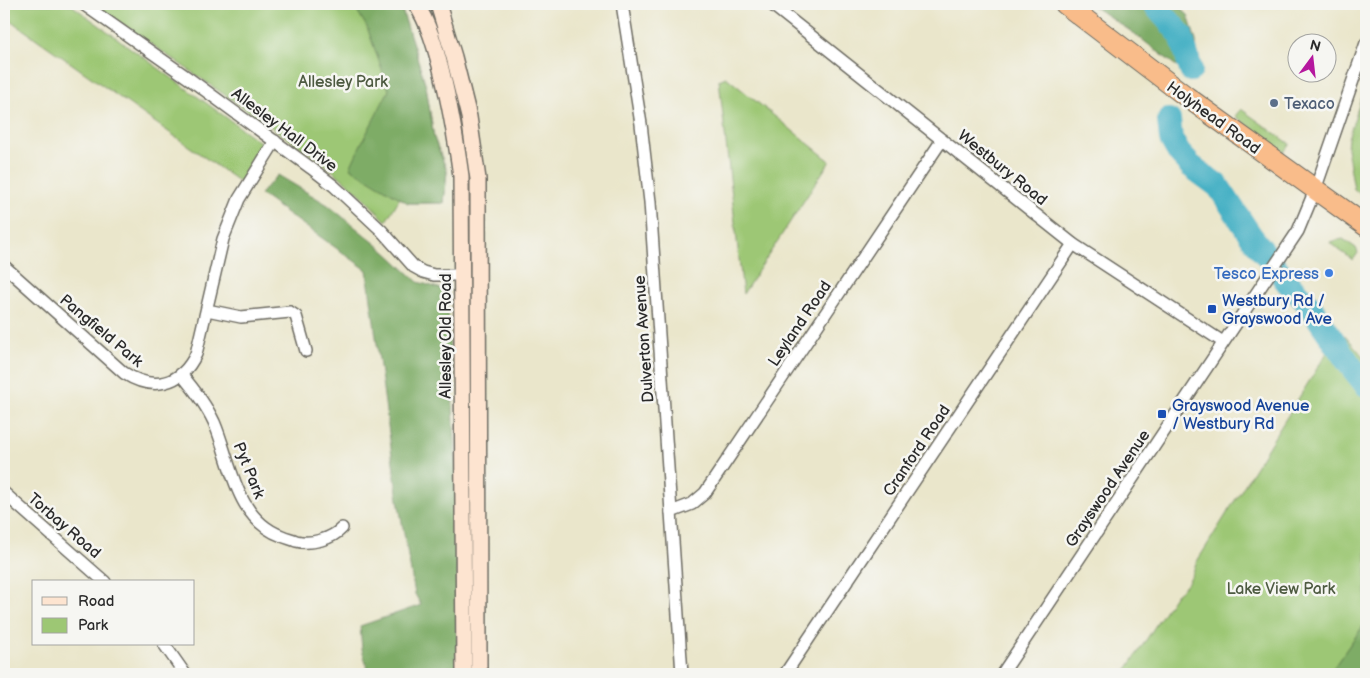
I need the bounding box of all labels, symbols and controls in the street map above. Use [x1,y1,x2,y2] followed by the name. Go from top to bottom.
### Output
[1288,32,1338,82] north arrow
[1308,36,1323,55] text: N
[298,73,388,92] park label: Allesley Park
[1163,78,1264,159] street label: Holyhead Road
[228,84,341,176] street label: Allesley Hall Drive
[1284,95,1335,114] place label: Texaco
[1268,97,1280,109] marker: Texaco
[954,126,1051,210] street label: Westbury Road
[1214,265,1319,284] place label: Tesco Express
[1323,267,1335,279] marker: Tesco Express
[437,273,456,399] street label: Allesley Old Road
[631,274,658,403] street label: Dulverton Avenue
[765,277,836,370] street label: Leyland Road
[55,291,147,372] street label: Pangfield Park
[1222,292,1333,329] place label: Westbury Rd / Grayswood Ave
[1206,303,1218,315] marker: Westbury Rd / Grayswood Ave
[1172,397,1310,434] place label: Grayswood Avenue / Westbury Rd
[880,402,955,500] street label: Cranford Road
[1156,408,1168,420] marker: Grayswood Avenue / Westbury Rd
[1062,426,1155,551] street label: Grayswood Avenue
[229,440,269,502] street label: Pyt Park
[24,489,104,563] street label: Torbay Road
[32,580,195,646] legend
[1227,580,1336,599] park label: Lake View Park
[78,592,114,611] text: Road
[78,616,109,635] text: Park

